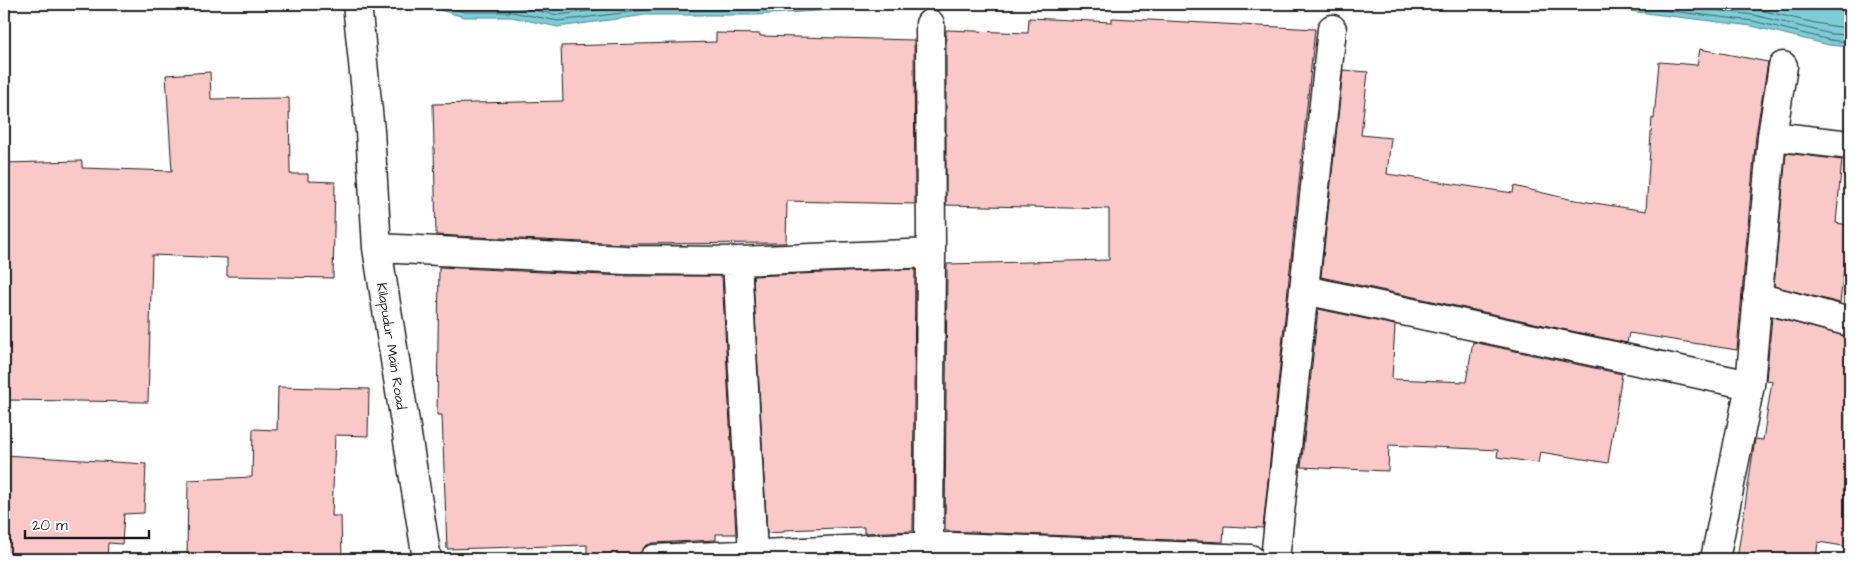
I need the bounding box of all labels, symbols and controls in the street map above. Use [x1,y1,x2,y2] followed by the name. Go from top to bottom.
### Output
[371,281,411,411] street label: Kilapudur Main Road
[25,508,149,540] scale bar
[32,515,68,536] text: 20 m

